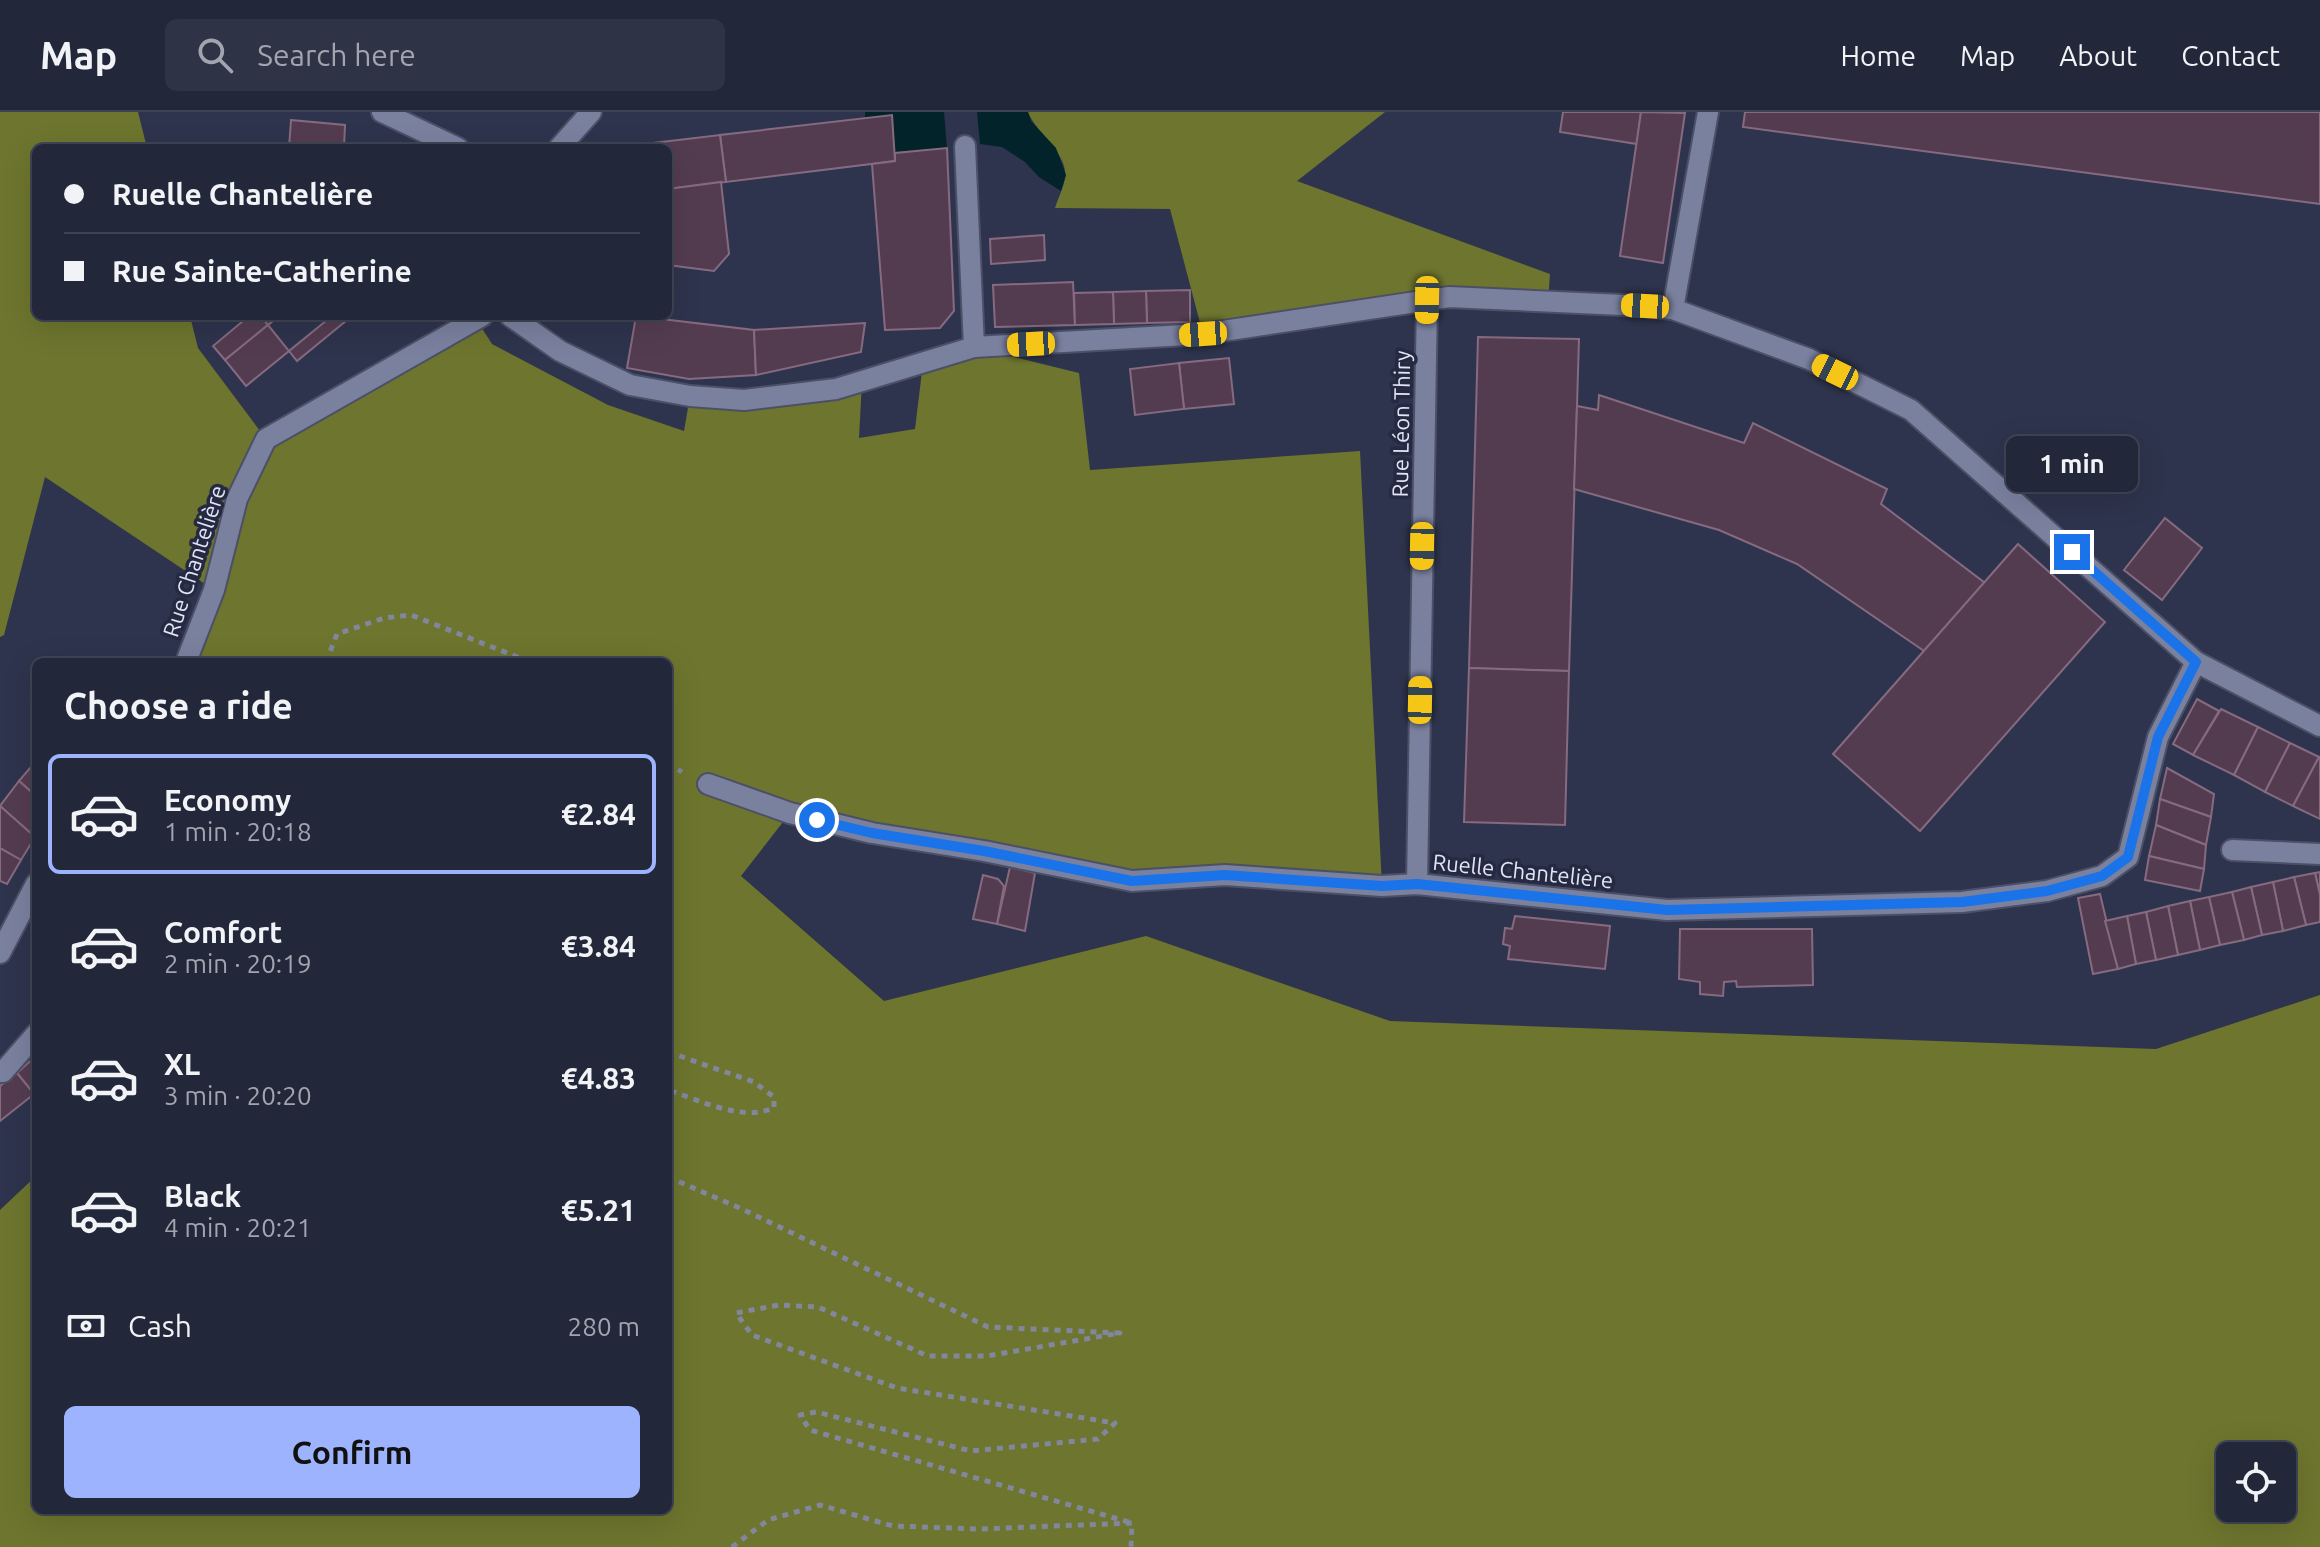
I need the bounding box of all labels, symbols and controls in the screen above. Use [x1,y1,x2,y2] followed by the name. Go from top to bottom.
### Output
[165,19,725,91] search box
[193,33,237,77] icon: search
[40,34,117,76] text: Map
[257,38,416,72] text: Search here
[1841,40,1916,71] text: Home
[1960,40,2015,71] text: Map
[2059,40,2137,71] text: About
[2181,40,2280,71] text: Contact
[112,177,373,211] text: Ruelle Chantelière
[112,254,412,288] text: Rue Sainte-Catherine
[1415,276,1439,324] car
[1620,293,1670,319] car
[1178,320,1228,348] car
[1006,331,1056,357] car
[1387,350,1414,498] street label: Rue Léon Thiry
[1808,351,1862,393] car
[2006,436,2138,492] callout: 1 min
[2039,449,2105,478] text: 1 min
[157,482,230,640] street label: Rue Chantelière
[1410,522,1434,570] car
[2054,534,2090,570] route end
[1408,676,1432,724] car
[64,685,293,726] text: Choose a ride
[68,778,140,850] icon: car
[164,783,291,817] text: Economy
[561,797,636,831] text: €2.84
[799,802,835,838] route start
[164,817,312,846] text: 1 min · 20:18
[1431,849,1615,892] street label: Ruelle Chantelière
[68,910,140,982] icon: car
[164,915,282,949] text: Comfort
[561,929,636,963] text: €3.84
[164,949,312,978] text: 2 min · 20:19
[68,1042,140,1114] icon: car
[164,1047,200,1081] text: XL
[561,1061,636,1095] text: €4.83
[164,1081,312,1110] text: 3 min · 20:20
[68,1174,140,1246] icon: car
[164,1179,241,1213] text: Black
[561,1193,636,1227] text: €5.21
[164,1213,312,1242] text: 4 min · 20:21
[64,1304,108,1348] icon: cash
[128,1309,192,1343] text: Cash
[568,1312,640,1341] text: 280 m
[64,1406,640,1498] button: Confirm
[2216,1442,2296,1522] map controls
[2216,1442,2296,1522] button: locate

